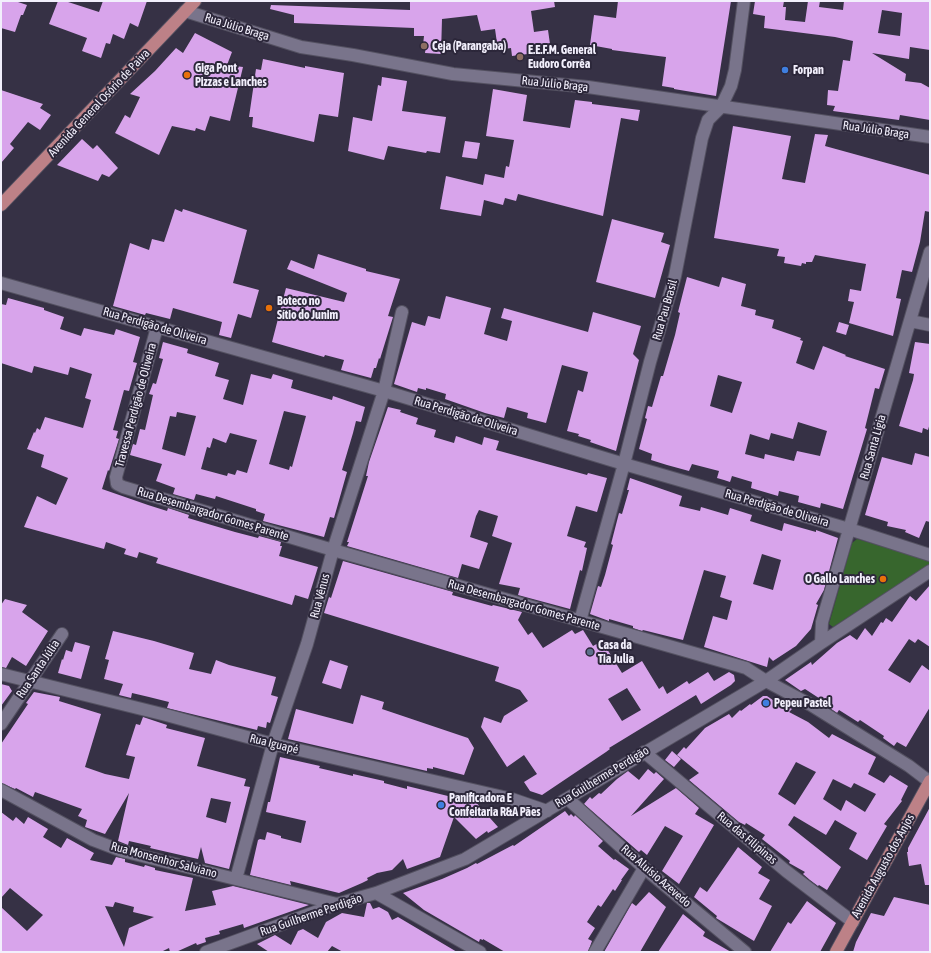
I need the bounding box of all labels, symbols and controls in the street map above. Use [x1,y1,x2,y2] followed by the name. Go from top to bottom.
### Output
[203,10,271,44] street label: Rua Júlio Braga
[432,39,506,53] place label: Ceja (Parangaba)
[419,41,429,51] marker: Ceja (Parangaba)
[528,43,596,71] place label: E.E.F.M. General Eudoro Corrêa
[45,46,153,160] street label: Avenida General Osório de Paiva
[515,52,525,62] marker: E.E.F.M. General Eudoro Corrêa
[195,61,267,89] place label: Giga Pont Pizzas e Lanches
[793,63,824,77] place label: Forpan
[780,65,790,75] marker: Forpan
[182,70,192,80] marker: Giga Pont Pizzas e Lanches
[521,73,589,95] street label: Rua Júlio Braga
[842,118,910,142] street label: Rua Júlio Braga
[649,278,681,342] street label: Rua Pau Brasil
[277,294,338,322] place label: Boteco no Sítio do Junim
[264,303,274,313] marker: Boteco no Sítio do Junim
[101,304,209,348] street label: Rua Perdigão de Oliveira
[112,341,160,469] street label: Travessa Perdigão de Oliveira
[412,393,520,439] street label: Rua Perdigão de Oliveira
[857,413,889,481] street label: Rua Santa Lígia
[135,484,291,544] street label: Rua Desembargador Gomes Parente
[723,486,831,530] street label: Rua Perdigão de Oliveira
[307,572,333,620] street label: Rua Vênus
[805,572,875,586] place label: O Gallo Lanches
[878,574,888,584] marker: O Gallo Lanches
[446,576,602,634] street label: Rua Desembargador Gomes Parente
[13,637,63,701] street label: Rua Santa Júlia
[598,638,634,666] place label: Casa da Tia Julia
[585,647,595,657] marker: Casa da Tia Julia
[774,696,831,710] place label: Pepeu Pastel
[761,698,771,708] marker: Pepeu Pastel
[248,731,300,757] street label: Rua Iguapé
[552,743,652,811] street label: Rua Guilherme Perdigão
[449,791,541,819] place label: Panificadora E Confeitaria R&A Pães
[436,800,446,810] marker: Panificadora E Confeitaria R&A Pães
[714,809,780,867] street label: Rua das Filipinas
[848,811,918,921] street label: Avenida Augusto dos Anjos
[109,839,219,881] street label: Rua Monsenhor Salviano
[618,842,694,910] street label: Rua Aluísio Azevedo
[258,891,364,939] street label: Rua Guilherme Perdigão

